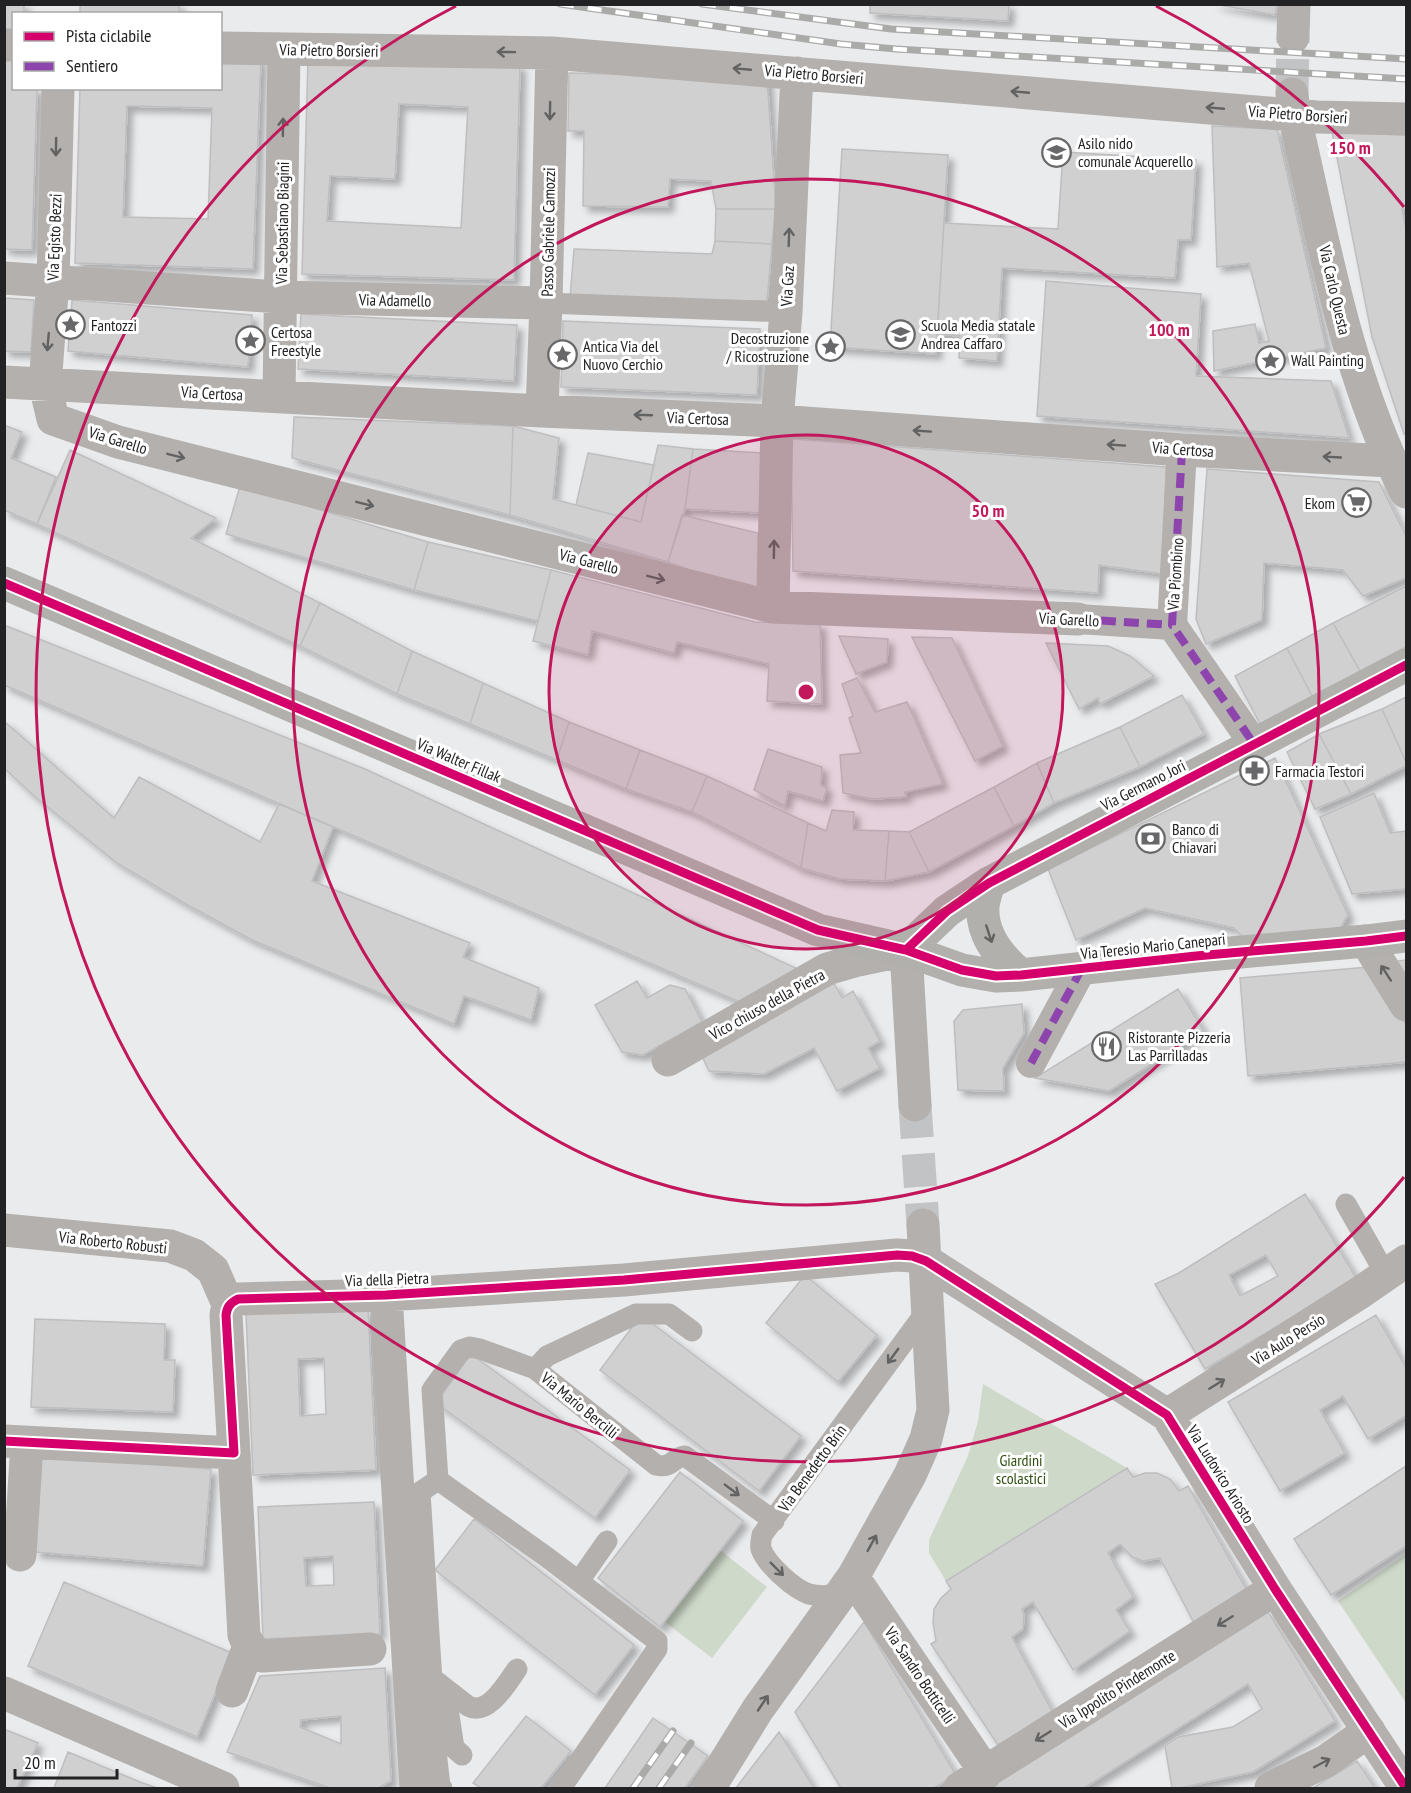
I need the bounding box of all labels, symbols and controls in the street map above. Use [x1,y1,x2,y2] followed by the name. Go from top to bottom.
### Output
[12,12,222,90] legend
[66,24,152,47] text: Pista ciclabile
[278,39,379,61] street label: Via Pietro Borsieri
[496,47,516,58] one-way arrow
[66,54,118,77] text: Sentiero
[763,60,864,88] street label: Via Pietro Borsieri
[733,63,753,74] one-way arrow
[1011,86,1031,97] one-way arrow
[1247,100,1348,127] street label: Via Pietro Borsieri
[545,101,556,121] one-way arrow
[1205,102,1225,113] one-way arrow
[277,118,289,138] one-way arrow
[1078,133,1193,171] place label: Asilo nido comunale Acquerello
[50,136,62,156] one-way arrow
[1041,136,1073,168] school or university icon: Asilo nido comunale Acquerello
[1329,136,1371,159] text: 150 m
[271,161,293,286] street label: Via Sebastiano Biagini
[537,167,559,297] street label: Passo Gabriele Camozzi
[42,193,66,282] street label: Via Egisto Bezzi
[784,227,795,247] one-way arrow
[1315,242,1355,337] street label: Via Carlo Questa
[776,265,798,308] street label: Via Gaz
[358,289,432,311] street label: Via Adamello
[54,309,86,341] place icon: Fantozzi
[91,315,137,335] place label: Fantozzi
[921,315,1035,353] place label: Scuola Media statale Andrea Caffaro
[884,318,916,350] school or university icon: Scuola Media statale Andrea Caffaro
[1148,318,1190,341] text: 100 m
[271,322,321,360] place label: Certosa Freestyle
[234,325,266,357] place icon: Certosa Freestyle
[725,328,809,366] place label: Decostruzione / Ricostruzione
[42,331,53,351] one-way arrow
[814,331,846,363] place icon: Decostruzione / Ricostruzione
[583,336,663,374] place label: Antica Via del Nuovo Cerchio
[546,339,578,371] place icon: Antica Via del Nuovo Cerchio
[1254,344,1286,376] place icon: Wall Painting
[1291,350,1364,370] place label: Wall Painting
[180,381,243,405] street label: Via Certosa
[666,407,729,429] street label: Via Certosa
[634,410,654,421] one-way arrow
[85,421,150,458] street label: Via Garello
[912,426,932,437] one-way arrow
[1150,437,1215,461] street label: Via Certosa
[1107,439,1127,450] one-way arrow
[166,451,185,463] one-way arrow
[1322,452,1342,463] one-way arrow
[1340,487,1372,519] supermarket icon: Ekom
[1305,493,1335,513] place label: Ekom
[355,499,374,511] one-way arrow
[972,499,1004,522] text: 50 m
[1162,537,1188,612] street label: Via Piombino
[768,540,780,559] one-way arrow
[556,544,621,578] street label: Via Garello
[646,572,665,584] one-way arrow
[1037,607,1100,631] street label: Via Garello
[796,682,816,702] centre of rings
[413,733,505,787] street label: Via Walter Fillak
[1096,755,1189,815] street label: Via Germano Jori
[1238,755,1270,787] pharmacy icon: Farmacia Testori
[1275,761,1364,781] place label: Farmacia Testori
[1172,819,1219,857] place label: Banco di Chiavari
[1135,822,1167,854] bank icon: Banco di Chiavari
[984,924,995,943] one-way arrow
[1079,928,1226,964] street label: Via Teresio Mario Canepari
[705,964,828,1044] street label: Vico chiuso della Pietra
[1380,965,1392,982] one-way arrow
[1128,1027,1231,1065] place label: Ristorante Pizzeria Las Parrilladas
[1091,1030,1123,1062] restaurant icon: Ristorante Pizzeria Las Parrilladas
[57,1226,168,1258] street label: Via Roberto Robusti
[344,1268,429,1290] street label: Via della Pietra
[1247,1309,1328,1370] street label: Via Aulo Persio
[887,1348,900,1364] one-way arrow
[536,1367,623,1442] street label: Via Mario Bercilli
[1208,1377,1225,1389] one-way arrow
[773,1420,850,1517] street label: Via Benedetto Brin
[1182,1421,1259,1527] street label: Via Ludovico Ariosto
[996,1450,1046,1488] park label: Giardini scolastici
[723,1483,739,1496] one-way arrow
[866,1535,878,1552] one-way arrow
[769,1562,784,1577] one-way arrow
[1217,1615,1234,1627] one-way arrow
[880,1622,960,1727] street label: Via Sandro Botticelli
[1054,1645,1179,1733] street label: Via Ippolito Pindemonte
[757,1695,769,1711] one-way arrow
[1035,1731,1052,1743] one-way arrow
[15,1742,117,1780] scale bar
[24,1751,56,1774] text: 20 m
[1312,1757,1330,1768] one-way arrow

